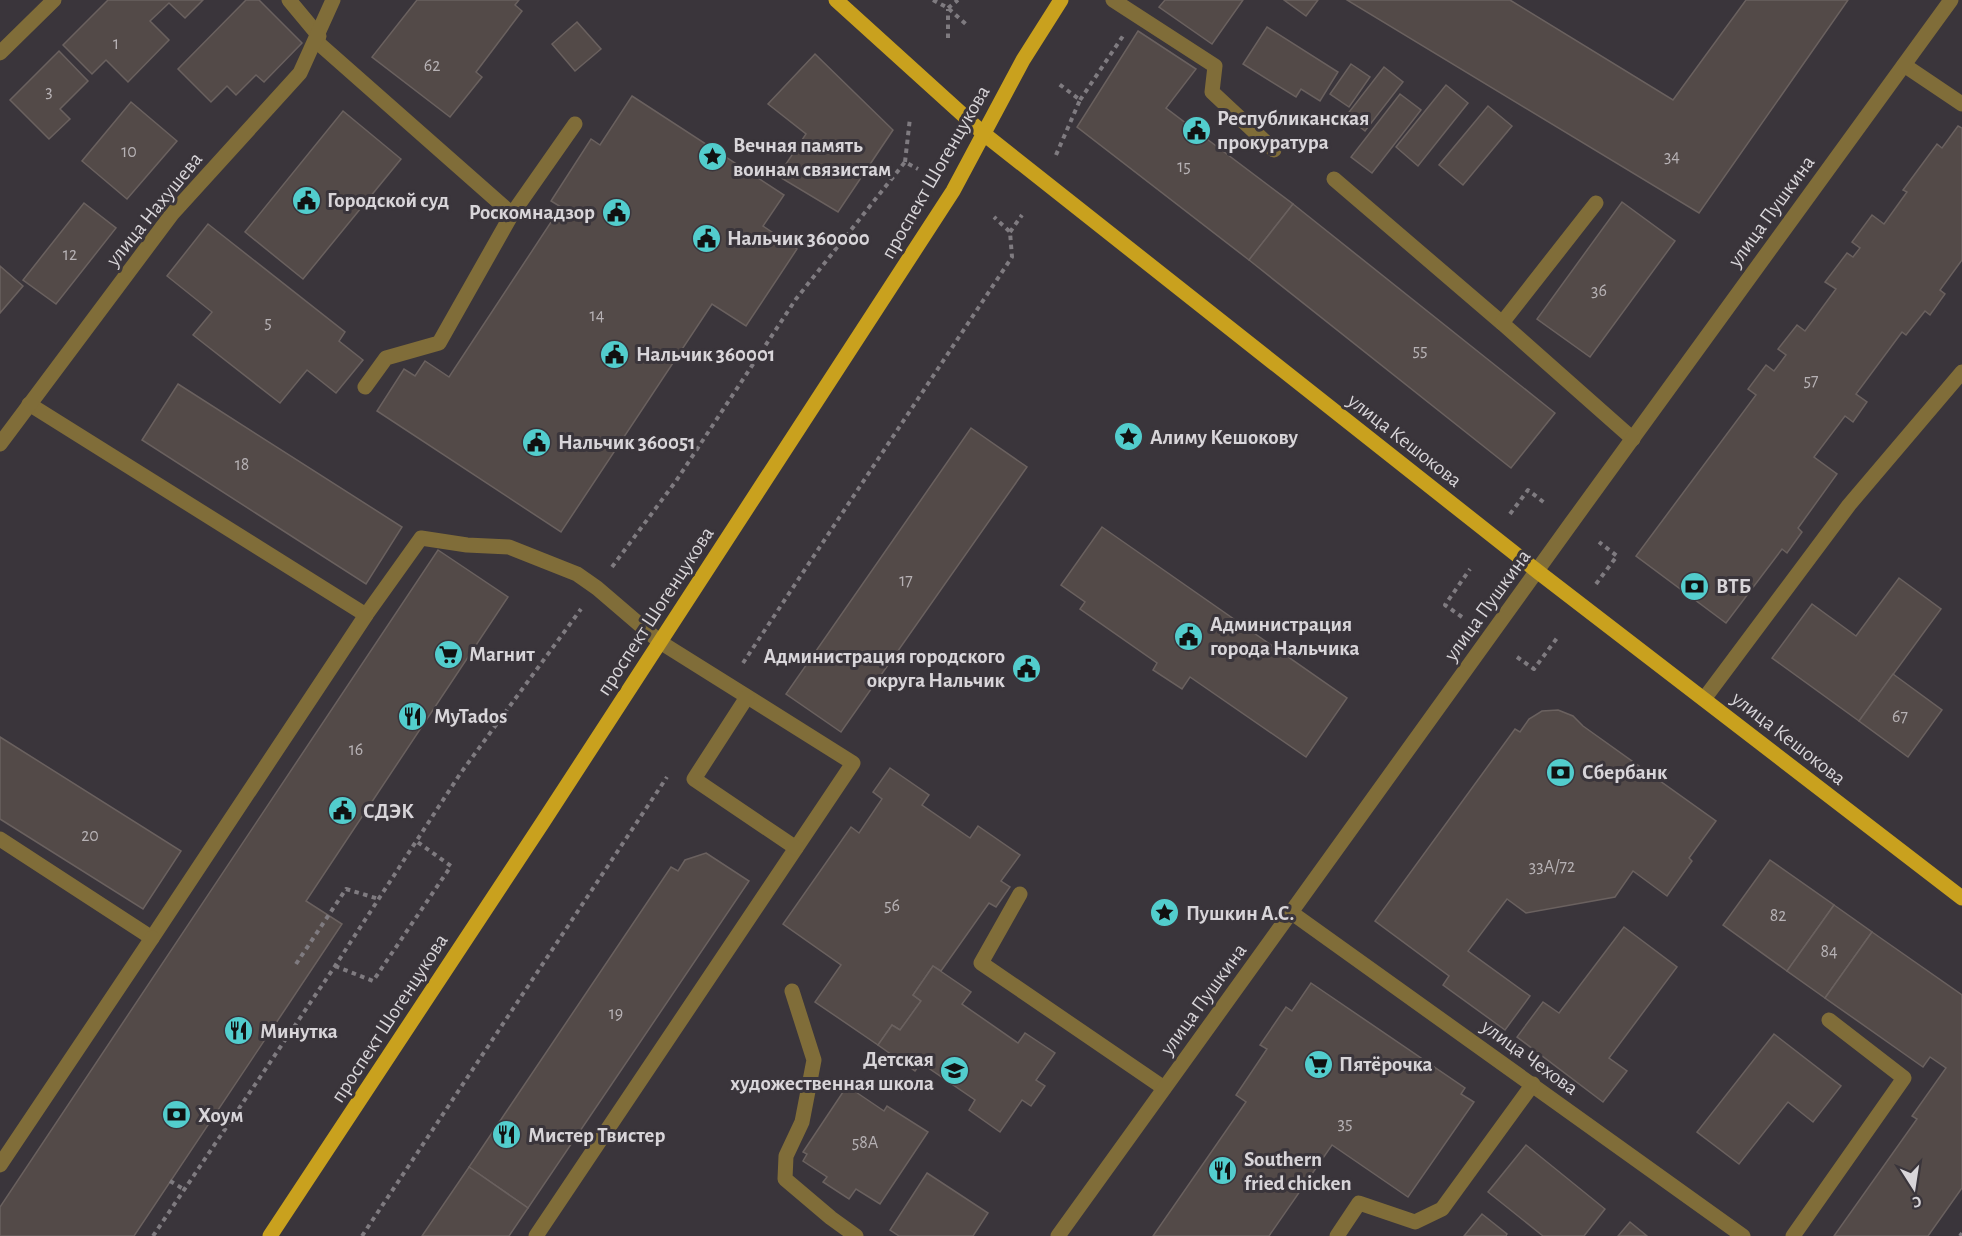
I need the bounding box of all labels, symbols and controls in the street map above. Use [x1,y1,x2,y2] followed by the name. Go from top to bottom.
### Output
[113,35,119,53] house number: 1
[424,57,440,75] house number: 62
[877,82,994,263] street label: проспект Шогенцукова
[45,83,53,101] house number: 3
[1217,108,1369,153] place label: Республиканская прокуратура
[1180,114,1212,146] public building icon: Республиканская прокуратура
[733,135,891,180] place label: Вечная память воинам связистам
[696,141,728,173] place icon: Вечная память воинам связистам
[121,143,137,161] house number: 10
[102,148,207,271] street label: улица Нахушева
[1664,148,1680,166] house number: 34
[1724,152,1819,272] street label: улица Пушкина
[1177,158,1191,176] house number: 15
[290,184,322,216] public building icon: Городской суд
[327,190,449,211] place label: Городской суд
[600,196,632,228] public building icon: Роскомнадзор
[469,202,595,223] place label: Роскомнадзор
[690,222,722,254] public building icon: Нальчик 360000
[727,228,870,249] place label: Нальчик 360000
[63,246,77,264] house number: 12
[1591,282,1607,300] house number: 36
[590,307,605,325] house number: 14
[264,314,272,332] house number: 5
[599,338,631,370] public building icon: Нальчик 360001
[1412,342,1428,360] house number: 55
[636,344,775,365] place label: Нальчик 360001
[1803,372,1819,390] house number: 57
[1343,389,1466,491] street label: улица Кешокова
[1113,421,1145,453] place icon: Алиму Кешокову
[521,426,553,458] public building icon: Нальчик 360051
[1150,427,1299,448] place label: Алиму Кешокову
[558,432,696,453] place label: Нальчик 360051
[235,456,249,474] house number: 18
[593,523,718,699] street label: проспект Шогенцукова
[1440,546,1535,666] street label: улица Пушкина
[1679,570,1711,602] bank icon: ВТБ
[899,572,913,590] house number: 17
[1716,576,1751,597] place label: ВТБ
[1210,614,1359,659] place label: Администрация города Нальчика
[1173,620,1205,652] public building icon: Администрация города Нальчика
[432,638,464,670] supermarket icon: Магнит
[469,644,535,665] place label: Магнит
[763,646,1006,691] place label: Администрация городского округа Нальчик
[1010,652,1042,684] public building icon: Администрация городского округа Нальчик
[1727,687,1850,789] street label: улица Кешокова
[397,700,429,732] restaurant icon: MyTados
[434,706,507,727] place label: MyTados
[1892,708,1908,726] house number: 67
[349,741,363,759] house number: 16
[1545,756,1577,788] bank icon: Сбербанк
[1582,762,1668,783] place label: Сбербанк
[326,795,358,827] public building icon: СДЭК
[363,801,414,822] place label: СДЭК
[81,827,99,845] house number: 20
[1529,858,1575,876] house number: 33А/72
[884,897,900,915] house number: 56
[1149,897,1181,929] place icon: Пушкин А.С.
[1186,903,1294,924] place label: Пушкин А.С.
[1770,907,1786,925] house number: 82
[327,930,452,1106] street label: проспект Шогенцукова
[1156,940,1251,1060] street label: улица Пушкина
[1820,943,1838,961] house number: 84
[609,1005,623,1023] house number: 19
[223,1015,255,1047] restaurant icon: Минутка
[1477,1015,1582,1099] street label: улица Чехова
[260,1021,338,1042] place label: Минутка
[1302,1048,1334,1080] supermarket icon: Пятёрочка
[730,1049,934,1094] place label: Детская художественная школа
[1339,1054,1433,1075] place label: Пятёрочка
[939,1055,971,1087] school or university icon: Детская художественная школа
[161,1099,193,1131] bank icon: Хоум
[198,1105,243,1126] place label: Хоум
[1338,1115,1352,1133] house number: 35
[491,1119,523,1151] restaurant icon: Мистер Твистер
[528,1125,665,1146] place label: Мистер Твистер
[852,1134,879,1152] house number: 58А
[1244,1149,1352,1194] place label: Southern fried chicken
[1207,1155,1239,1187] restaurant icon: Southern fried chicken
[1884,1158,1944,1218] north arrow
[1911,1193,1923,1210] text: С

